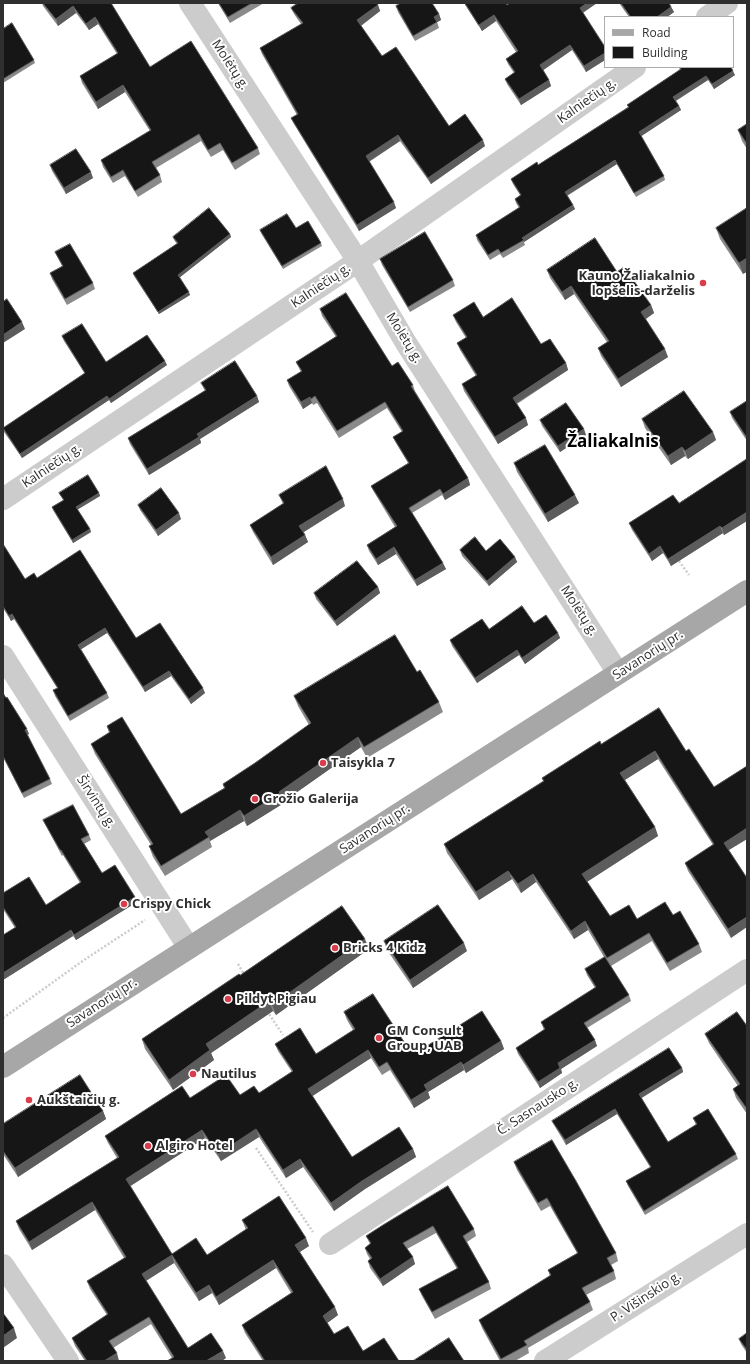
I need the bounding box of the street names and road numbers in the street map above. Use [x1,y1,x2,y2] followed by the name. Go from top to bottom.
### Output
[208,37,252,93] street label: Molėtų g.
[555,75,619,127] street label: Kalniečių g.
[288,260,354,312] street label: Kalniečių g.
[382,310,426,366] street label: Molėtų g.
[19,440,85,492] street label: Kalniečių g.
[557,583,601,639] street label: Molėtų g.
[610,627,686,683] street label: Savanorių pr.
[73,773,119,831] street label: Širvintų g.
[337,801,413,857] street label: Savanorių pr.
[64,975,140,1031] street label: Savanorių pr.
[495,1075,581,1139] street label: Č. Sasnausko g.
[608,1268,684,1326] street label: P. Višinskio g.

